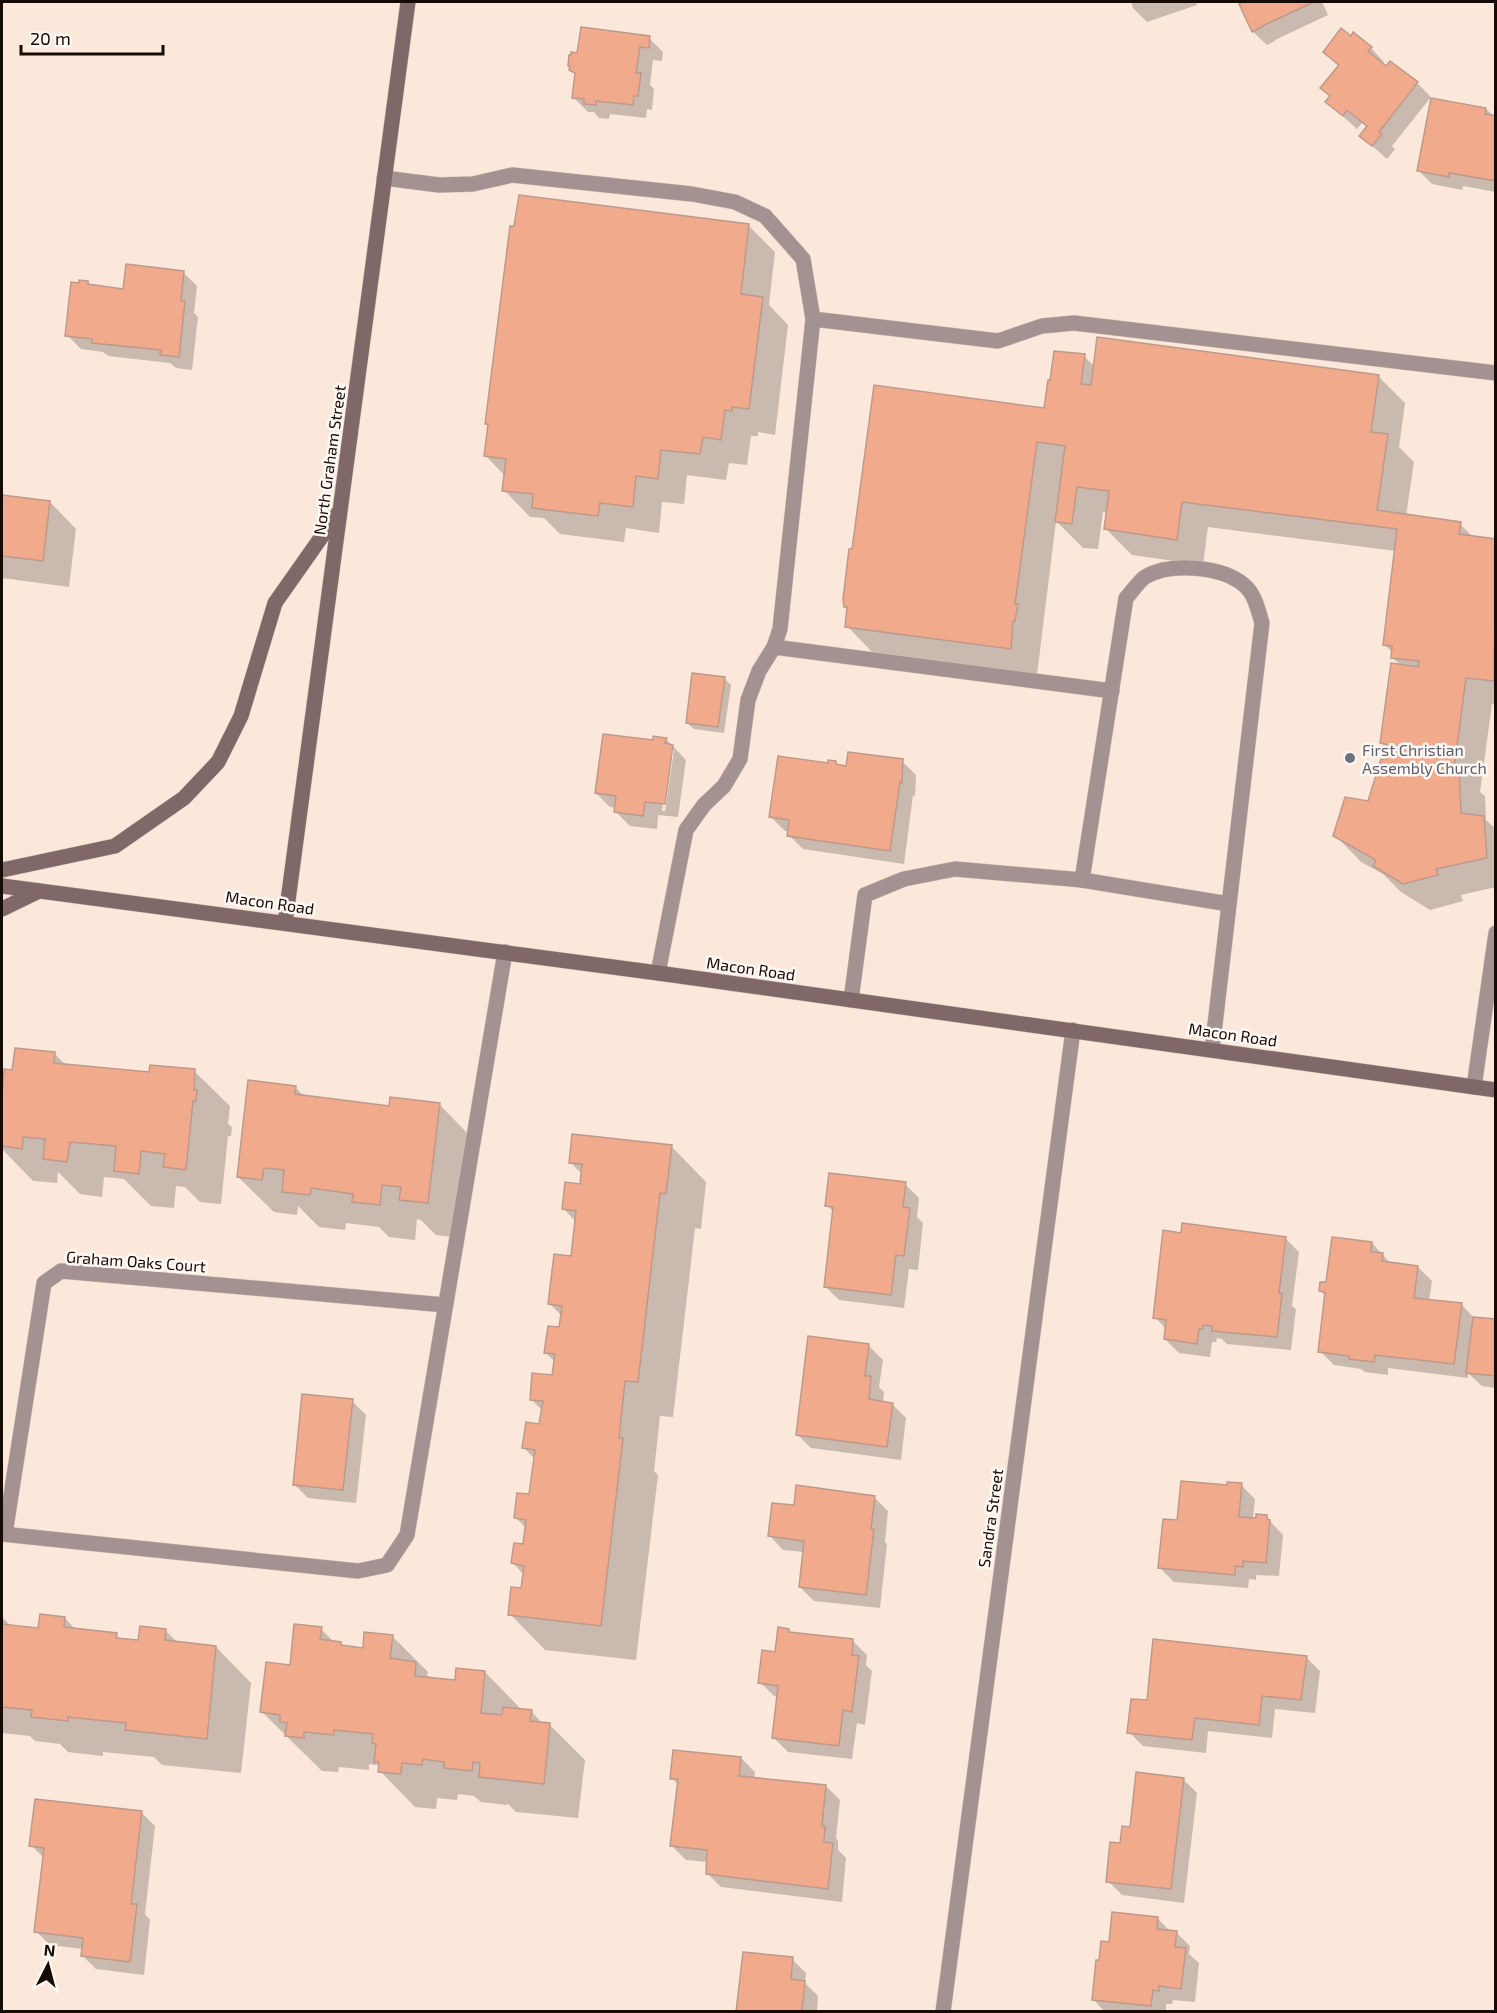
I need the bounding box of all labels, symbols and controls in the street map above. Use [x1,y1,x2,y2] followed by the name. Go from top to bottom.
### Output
[21,18,164,56] scale bar
[30,27,71,49] text: 20 m
[309,384,349,536] street label: North Graham Street
[1362,740,1487,777] place label: First Christian Assembly Church
[1343,751,1357,765] marker: First Christian Assembly Church
[224,886,316,918] street label: Macon Road
[705,952,797,984] street label: Macon Road
[1187,1018,1279,1050] street label: Macon Road
[65,1247,207,1275] street label: Graham Oaks Court
[974,1467,1006,1569] street label: Sandra Street
[18,1935,78,1995] north arrow
[43,1940,56,1960] text: N

